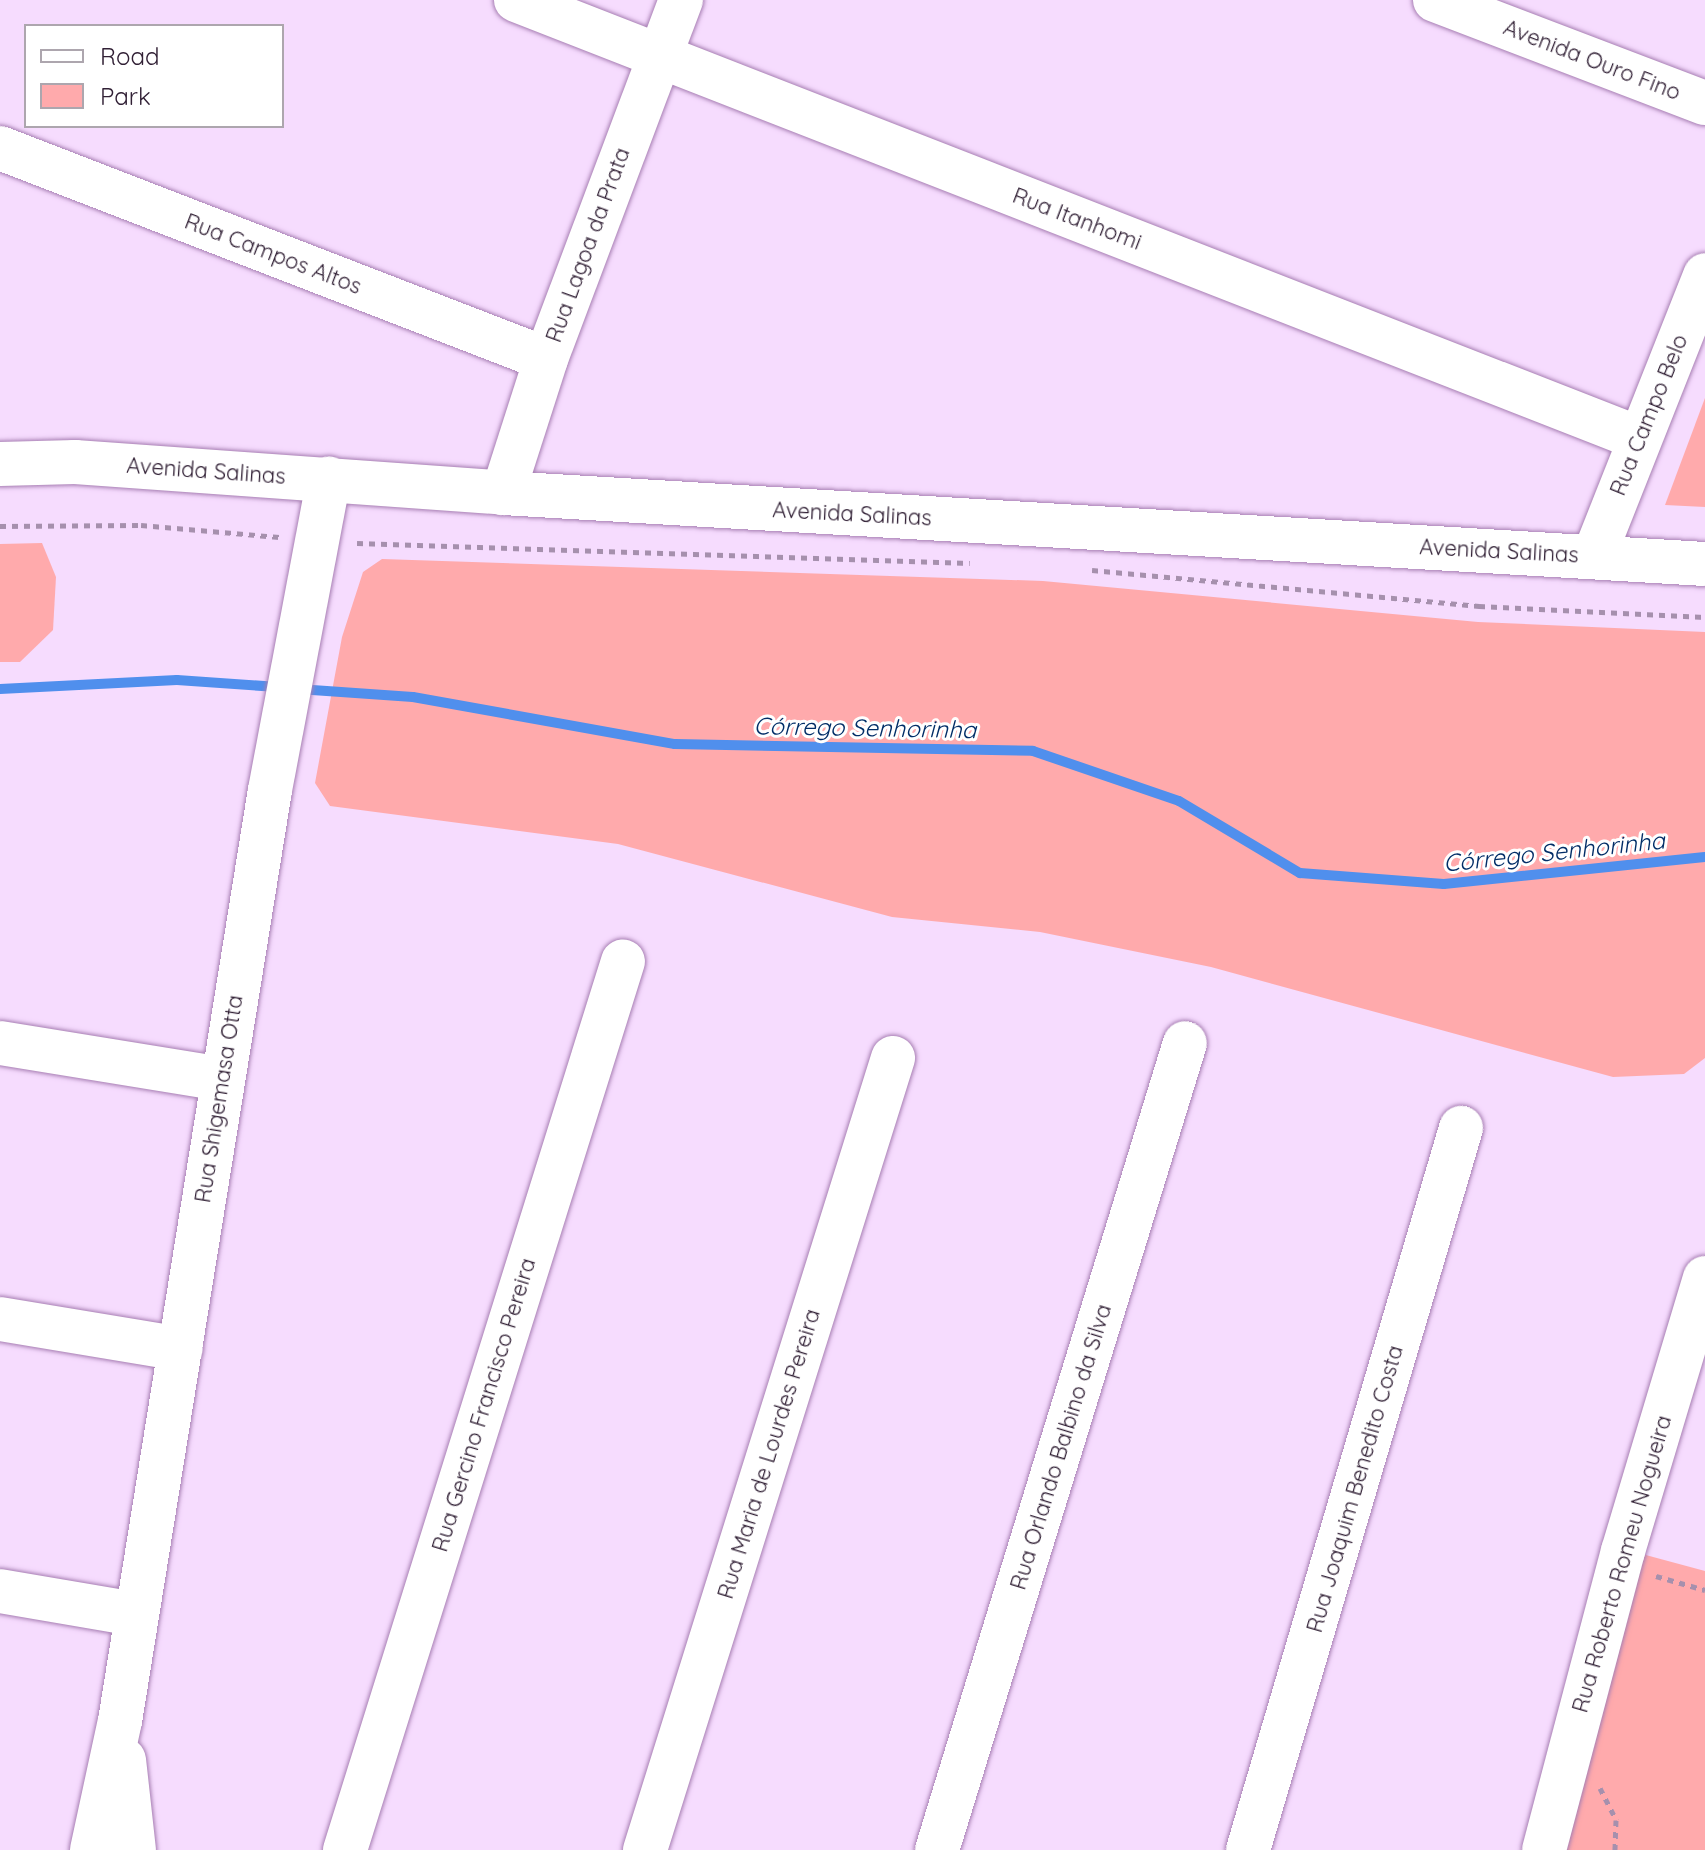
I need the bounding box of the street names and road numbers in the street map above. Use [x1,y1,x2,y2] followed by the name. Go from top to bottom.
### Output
[1500,14,1684,106] street label: Avenida Ouro Fino
[540,144,636,346] street label: Rua Lagoa da Prata
[1009,182,1145,256] street label: Rua Itanhomi
[181,208,365,300] street label: Rua Campos Altos
[1605,330,1693,500] street label: Rua Campo Belo
[126,452,286,490] street label: Avenida Salinas
[772,497,932,531] street label: Avenida Salinas
[1419,534,1579,568] street label: Avenida Salinas
[190,993,248,1205] street label: Rua Shigemasa Otta
[427,1255,541,1555] street label: Rua Gercino Francisco Pereira
[1005,1301,1117,1593] street label: Rua Orlando Balbino da Silva
[712,1306,826,1602] street label: Rua Maria de Lourdes Pereira
[1301,1342,1409,1636] street label: Rua Joaquim Benedito Costa
[1567,1412,1677,1716] street label: Rua Roberto Romeu Nogueira

